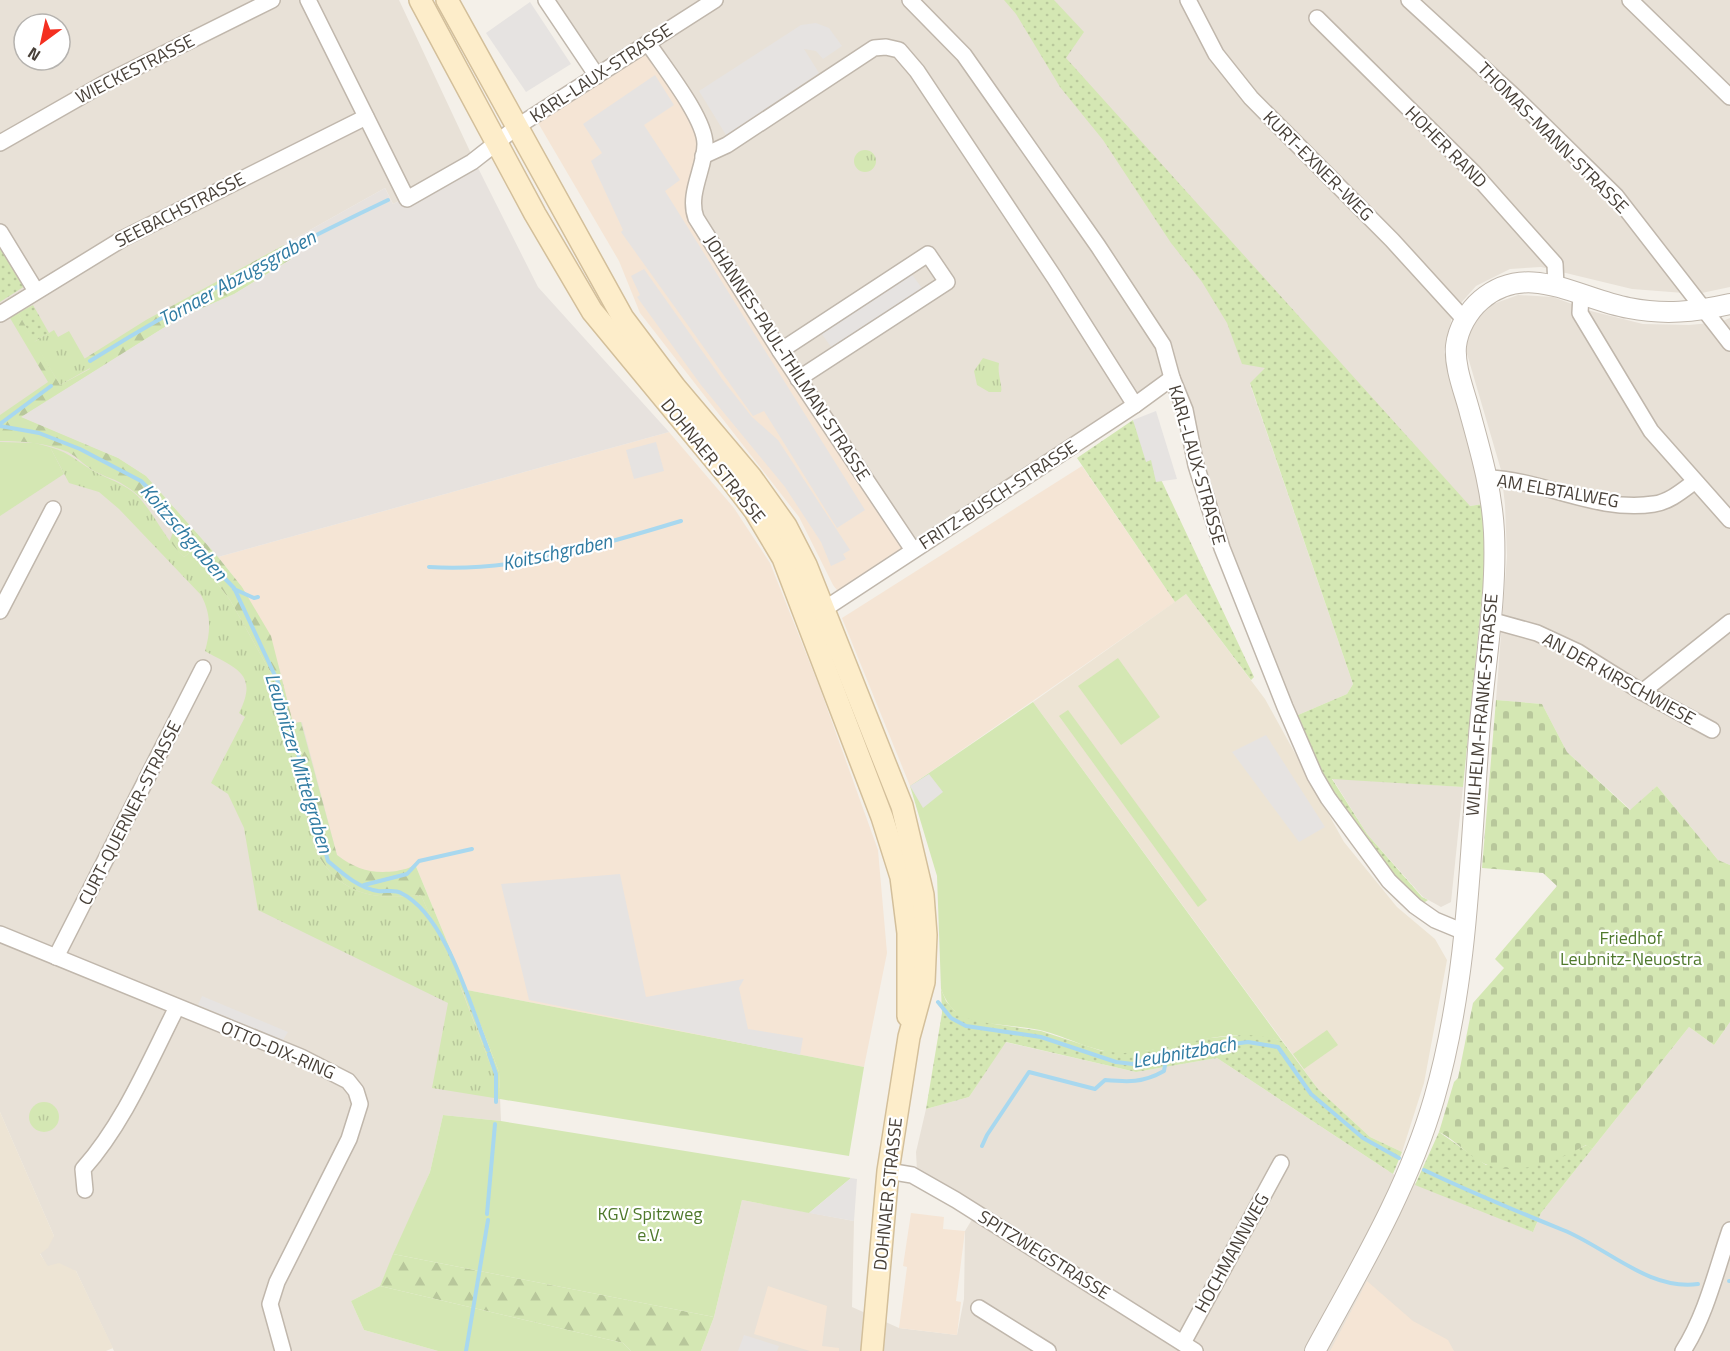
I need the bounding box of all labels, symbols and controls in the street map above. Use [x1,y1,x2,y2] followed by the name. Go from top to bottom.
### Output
[12,12,72,72] north arrow
[524,16,677,129] street label: KARL-LAUX-STRASSE
[71,27,199,110] street label: WIECKESTRASSE
[23,41,45,68] text: N
[1471,56,1635,220] street label: THOMAS-MANN-STRASSE
[1399,99,1494,194] street label: HOHER RAND
[1257,104,1380,227] street label: KURT-EXNER-WEG
[110,165,250,254] street label: SEEBACHSTRASSE
[152,221,322,334] water label: Tornaer Abzugsgraben
[698,229,877,486] street label: JOHANNES-PAUL-THILMAN-STRASSE
[1162,382,1233,548] street label: KARL-LAUX-STRASSE
[655,392,772,529] street label: DOHNAER STRASSE
[913,433,1082,556] street label: FRITZ-BUSCH-STRASSE
[1495,467,1621,514] street label: AM ELBTALWEG
[133,476,236,588] water label: Koitzschgraben
[499,525,616,578] water label: Koitschgraben
[1458,592,1505,817] street label: WILHELM-FRANKE-STRASSE
[1538,625,1701,732] street label: AN DER KIRSCHWIESE
[257,669,342,858] water label: Leubnitzer Mittelgraben
[71,716,188,910] street label: CURT-QUERNER-STRASSE
[1560,924,1702,972] park label: Friedhof Leubnitz-Neuostra
[217,1013,340,1086] street label: OTTO-DIX-RING
[1130,1027,1239,1076] water label: Leubnitzbach
[866,1116,909,1272] street label: DOHNAER STRASSE
[1188,1188,1276,1317] street label: HOCHMANNWEG
[598,1200,702,1248] park label: KGV Spitzweg e.V.
[973,1203,1116,1306] street label: SPITZWEGSTRASSE

